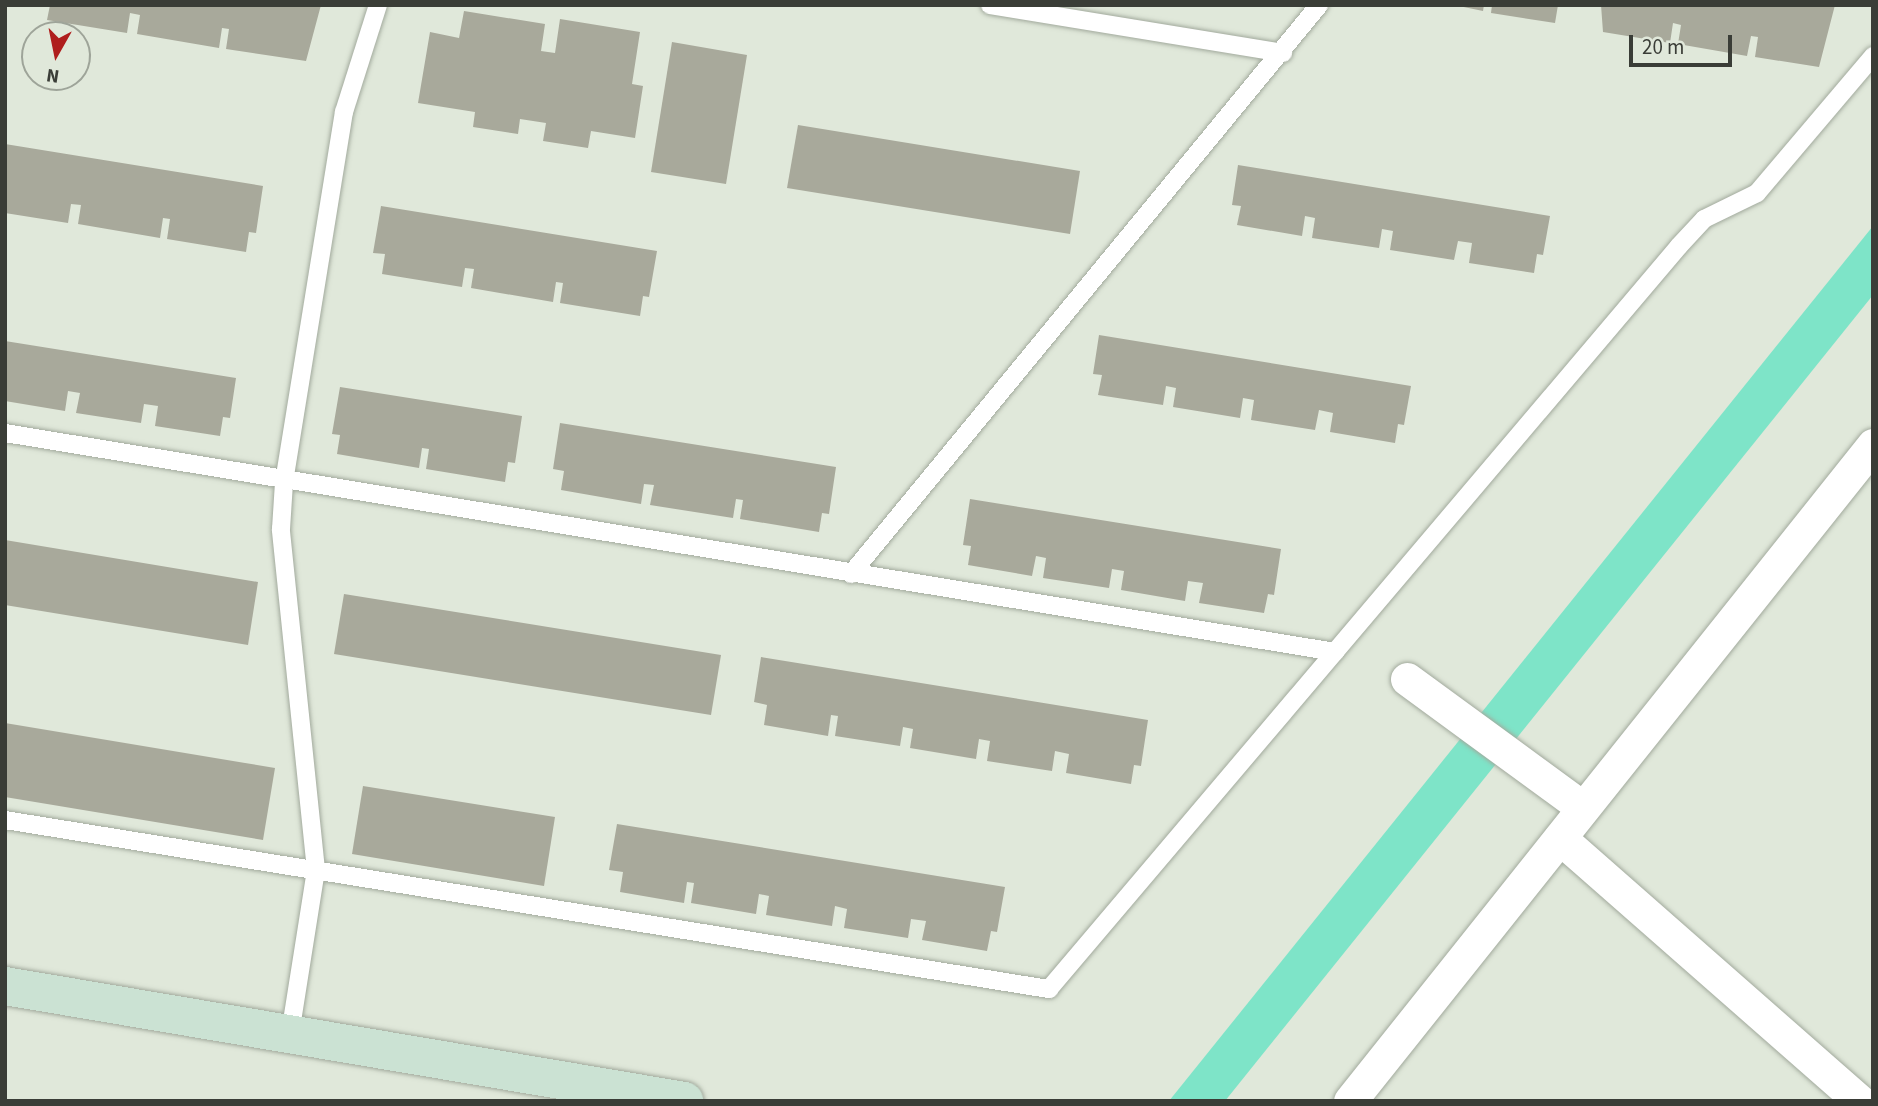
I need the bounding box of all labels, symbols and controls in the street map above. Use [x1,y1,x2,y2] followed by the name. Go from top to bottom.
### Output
[21,21,91,91] north arrow
[1633,21,1736,65] scale bar
[1642,32,1684,62] text: 20 m
[45,61,61,90] text: N

